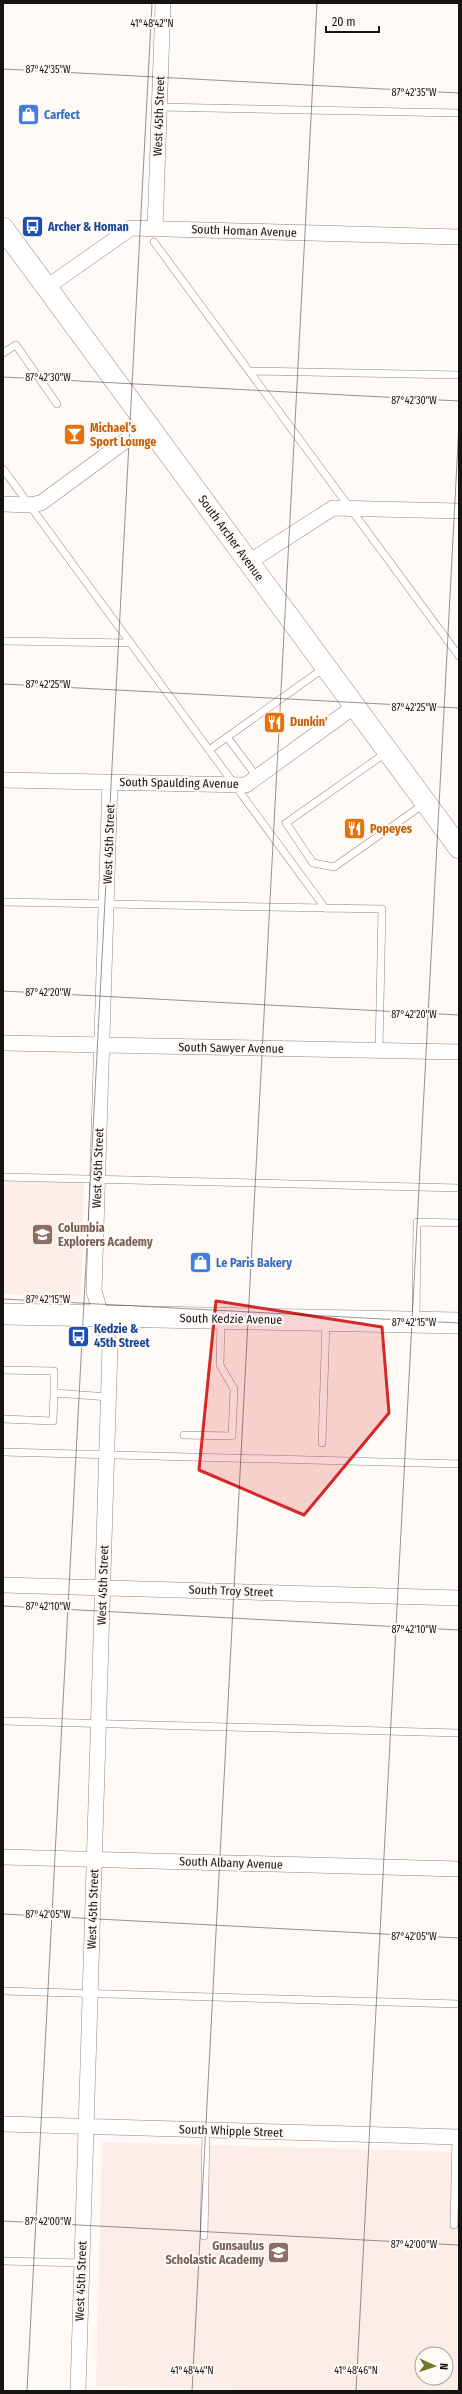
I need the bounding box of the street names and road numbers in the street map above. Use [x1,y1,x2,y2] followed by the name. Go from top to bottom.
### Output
[151,76,167,156] street label: West 45th Street
[191,222,297,240] street label: South Homan Avenue
[195,493,267,584] street label: South Archer Avenue
[119,775,239,791] street label: South Spaulding Avenue
[101,804,117,884] street label: West 45th Street
[178,1040,284,1056] street label: South Sawyer Avenue
[90,1128,106,1208] street label: West 45th Street
[180,1311,283,1327] street label: South Kedzie Avenue
[95,1545,111,1625] street label: West 45th Street
[188,1583,274,1599] street label: South Troy Street
[179,1854,283,1872] street label: South Albany Avenue
[85,1869,101,1949] street label: West 45th Street
[179,2122,283,2140] street label: South Whipple Street
[73,2241,89,2321] street label: West 45th Street

